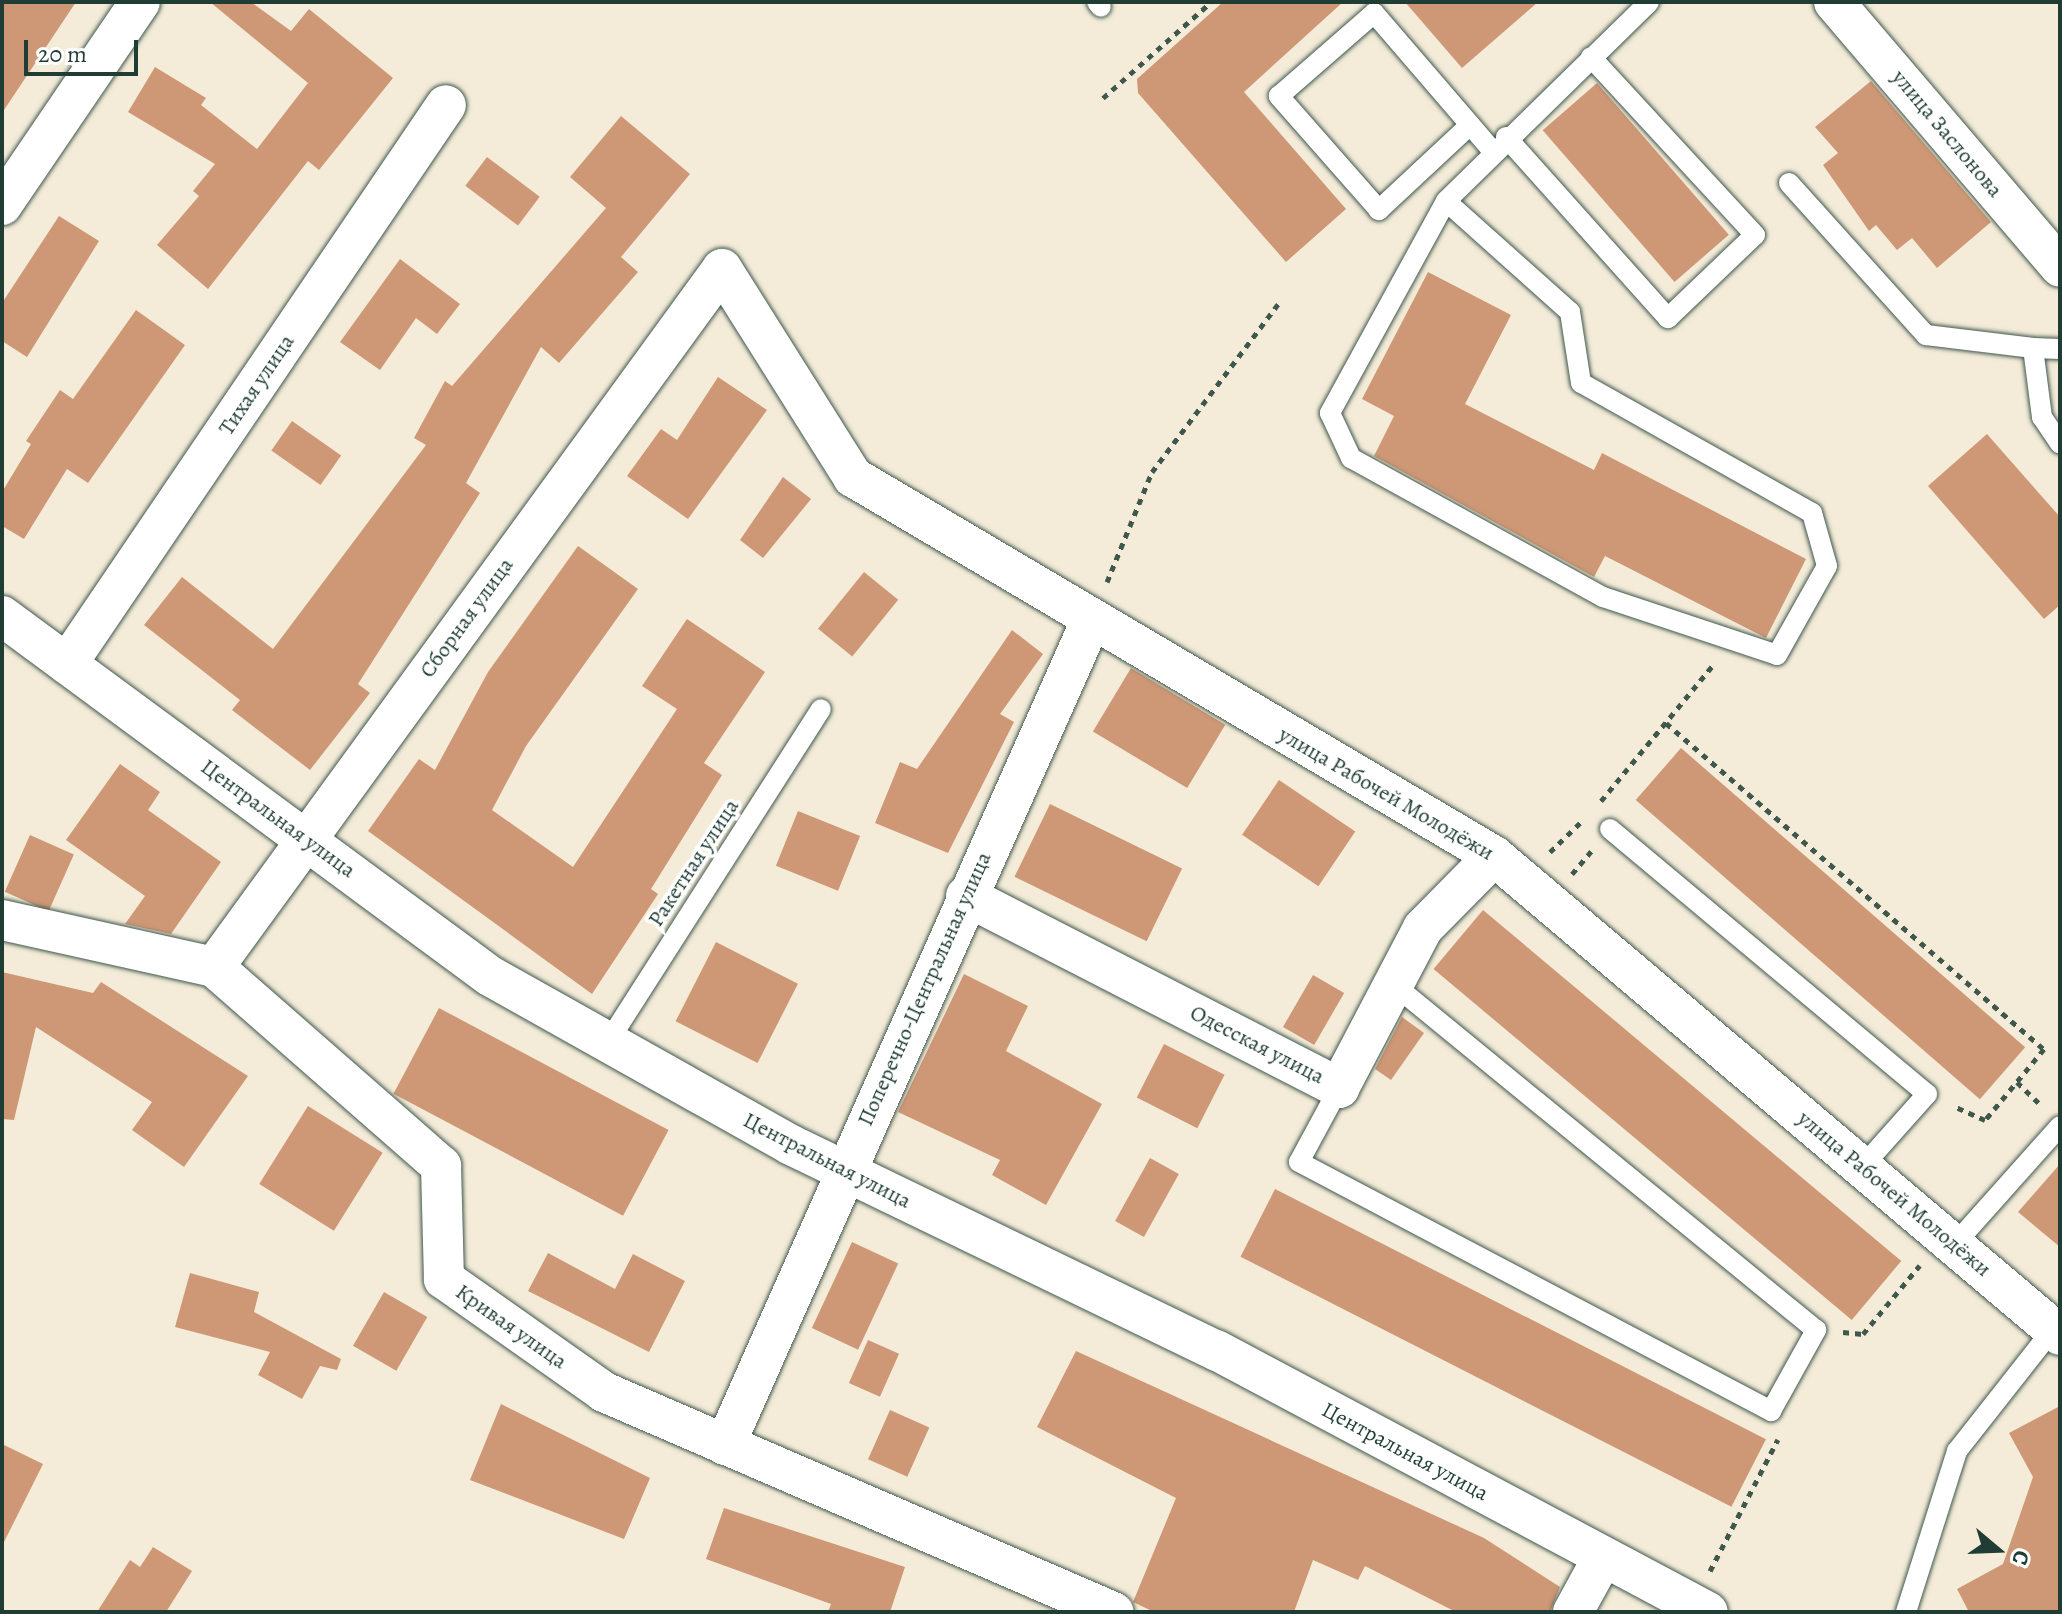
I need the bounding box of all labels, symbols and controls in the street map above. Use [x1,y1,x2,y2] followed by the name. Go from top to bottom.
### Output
[28,24,142,74] scale bar
[38,38,87,70] text: 20 m
[1886,65,2008,203] street label: улица Заслонова
[214,330,300,440] street label: Тихая улица
[415,553,519,683] street label: Сборная улица
[1274,722,1498,866] street label: улица Рабочей Молодёжи
[196,754,360,884] street label: Центральная улица
[643,794,745,932] street label: Ракетная улица
[852,848,998,1130] street label: Поперечно-Центральная улица
[1185,1000,1329,1090] street label: Одесская улица
[1792,1105,1996,1283] street label: улица Рабочей Молодёжи
[739,1107,915,1215] street label: Центральная улица
[450,1279,572,1375] street label: Кривая улица
[1317,1397,1493,1507] street label: Центральная улица
[1958,1510,2038,1590] north arrow
[2004,1547,2037,1569] text: С

